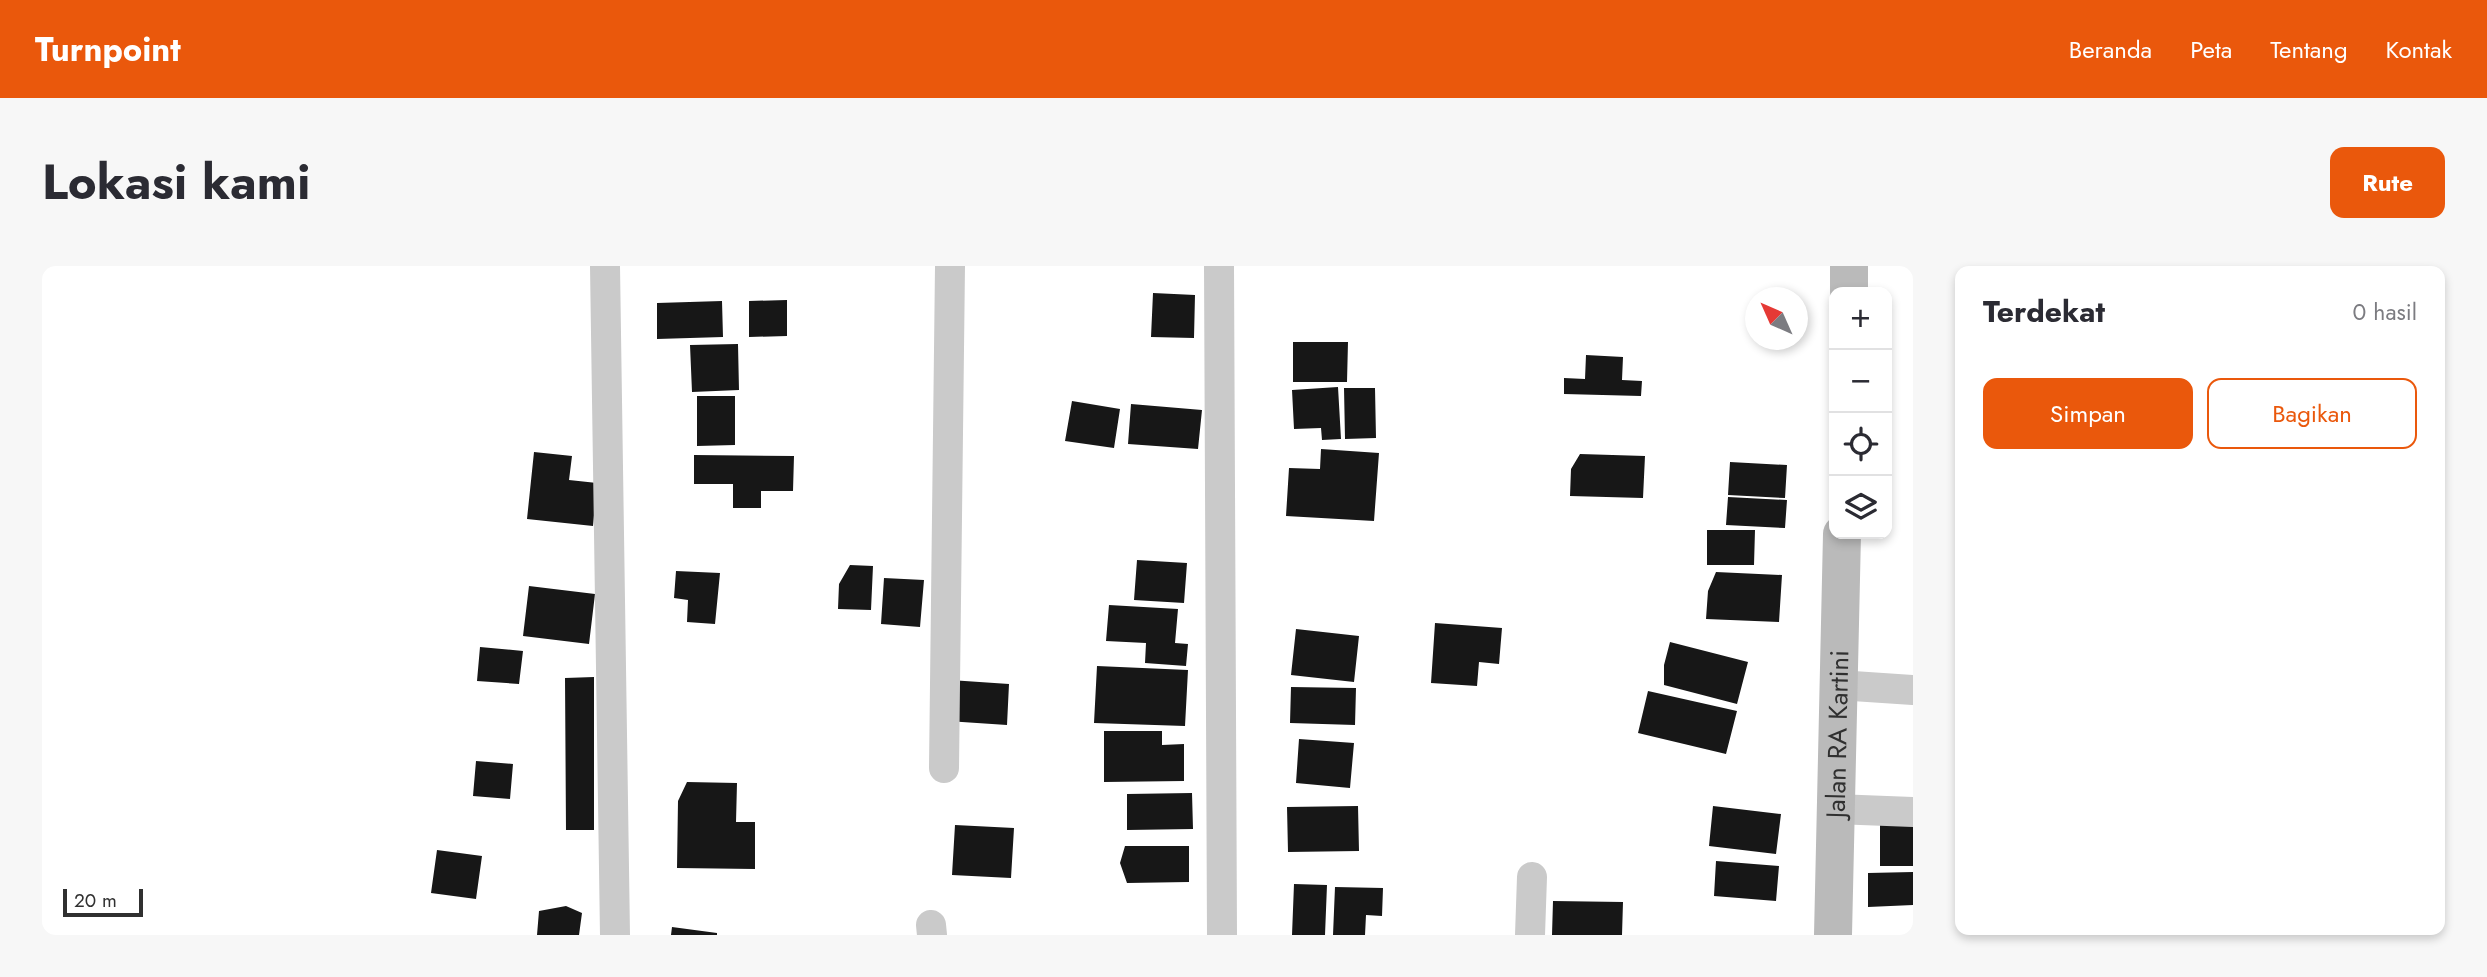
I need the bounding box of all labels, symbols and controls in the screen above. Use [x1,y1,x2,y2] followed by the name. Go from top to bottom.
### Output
[35,26,181,73] text: Turnpoint
[2069,32,2152,67] text: Beranda
[2190,32,2232,67] text: Peta
[2270,32,2348,67] text: Tentang
[2386,32,2452,67] text: Kontak
[42,147,310,217] text: Lokasi kami
[2330,147,2445,218] button: Rute
[1745,287,1808,350] north arrow
[1829,287,1892,539] map controls
[1829,287,1892,350] button: +
[1983,290,2105,333] text: Terdekat
[2353,295,2417,329] text: 0 hasil
[1829,350,1892,413] button: −
[1983,378,2193,449] button: Simpan
[2207,378,2417,449] button: Bagikan
[1829,413,1892,476] button: locate
[1829,476,1892,539] button: layers
[1817,650,1858,821] street label: Jalan RA Kartini
[63,886,144,918] scale bar
[74,887,117,914] text: 20 m

